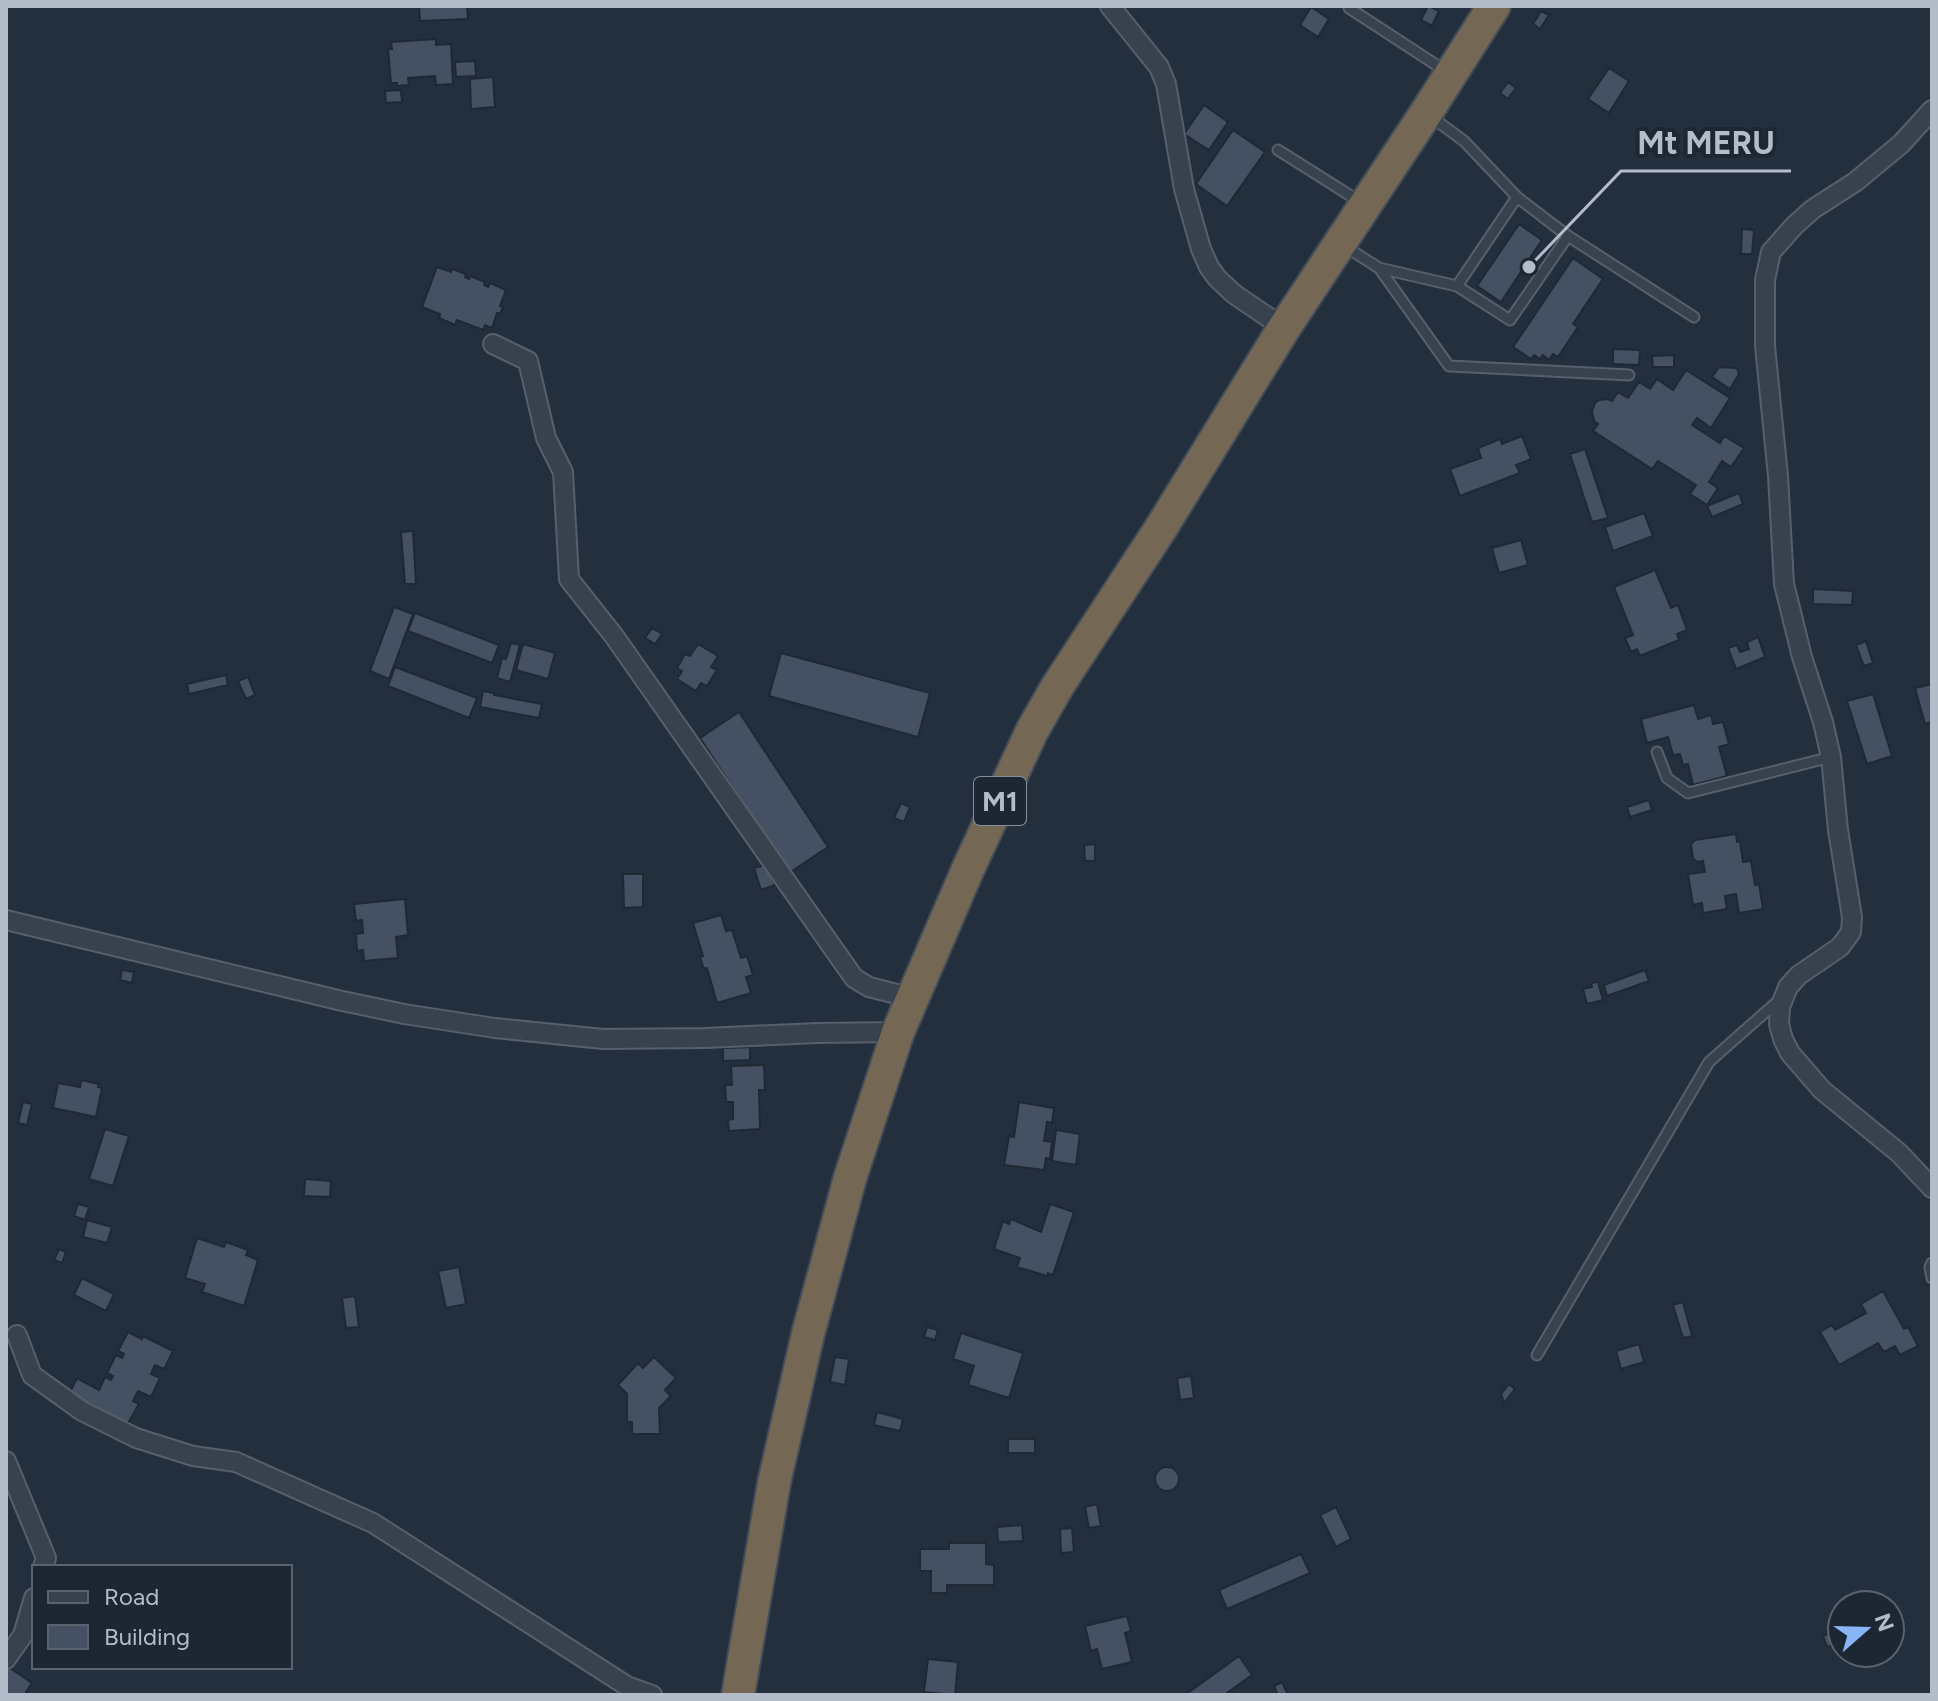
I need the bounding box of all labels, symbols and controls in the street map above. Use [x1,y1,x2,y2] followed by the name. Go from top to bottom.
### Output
[1621,115,1791,171] callout: Mt MERU
[1637,124,1775,162] text: Mt MERU
[974,777,1026,825] road number: M1
[32,1565,292,1669] legend
[104,1582,159,1611] text: Road
[1826,1589,1906,1669] north arrow
[1869,1610,1900,1635] text: N
[104,1622,190,1651] text: Building

